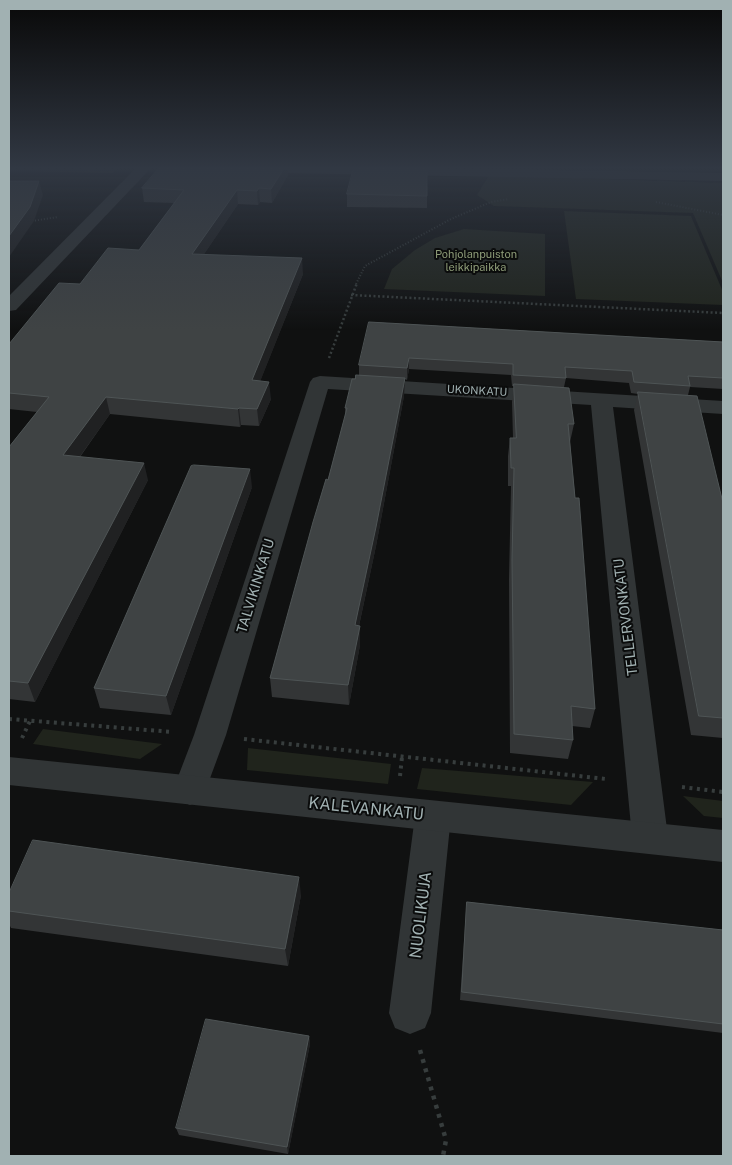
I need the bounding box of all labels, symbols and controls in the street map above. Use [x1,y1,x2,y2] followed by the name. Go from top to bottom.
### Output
[435,248,517,274] park label: Pohjolanpuiston leikkipaikka
[447,383,507,399] street label: UKONKATU
[234,537,278,635] street label: TALVIKINKATU
[610,558,642,676] street label: TELLERVONKATU
[307,793,425,825] street label: KALEVANKATU
[406,870,436,960] street label: NUOLIKUJA

